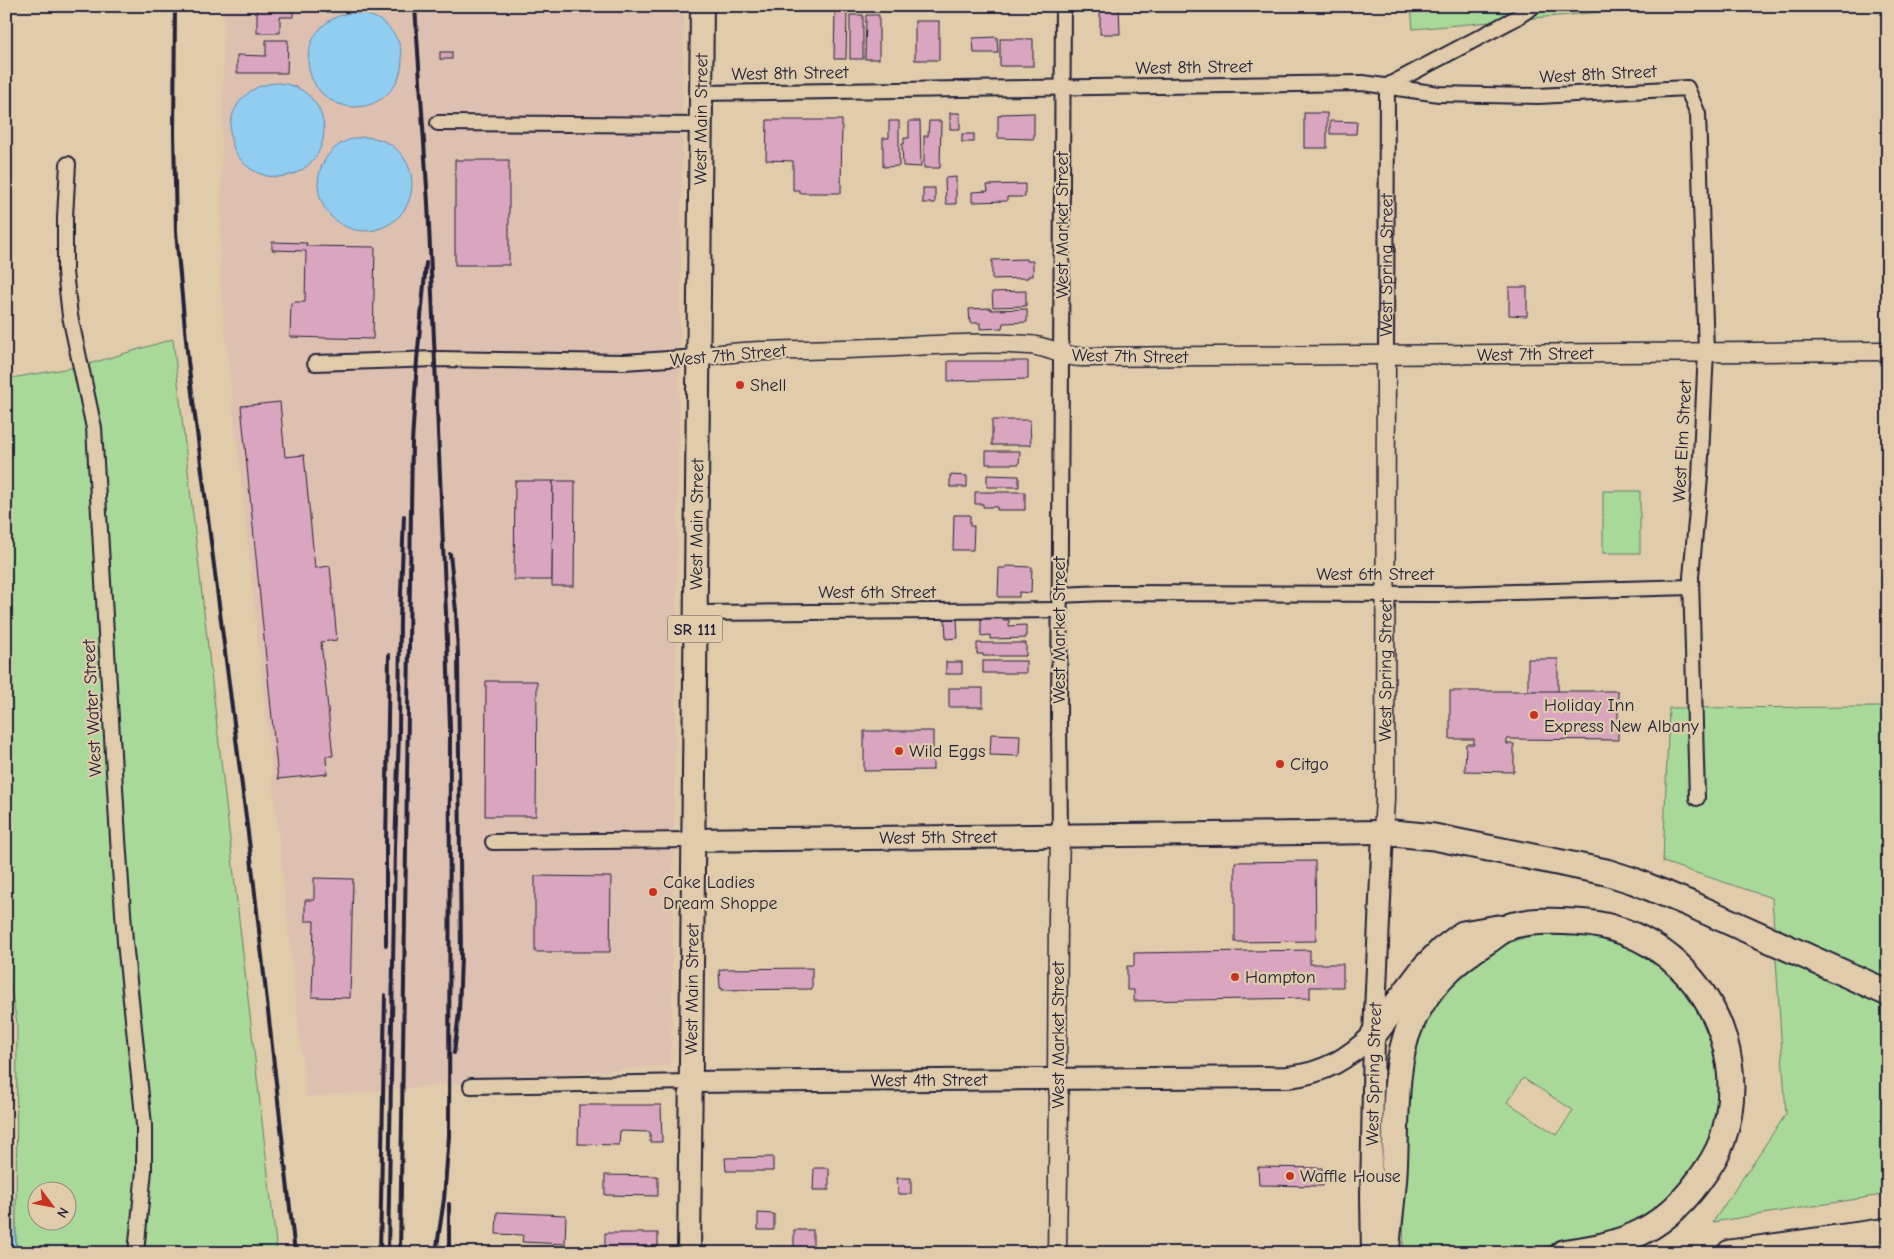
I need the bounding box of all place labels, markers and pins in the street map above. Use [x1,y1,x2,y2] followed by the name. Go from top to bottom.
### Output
[750,375,787,396] place label: Shell
[734,379,746,391] marker: Shell
[1544,695,1700,737] place label: Holiday Inn Express New Albany
[1528,709,1540,721] marker: Holiday Inn Express New Albany
[909,741,986,762] place label: Wild Eggs
[893,745,905,757] marker: Wild Eggs
[1290,754,1329,775] place label: Citgo
[1274,758,1286,770] marker: Citgo
[663,872,778,914] place label: Cake Ladies Dream Shoppe
[647,886,659,898] marker: Cake Ladies Dream Shoppe
[1245,967,1316,988] place label: Hampton
[1229,971,1241,983] marker: Hampton
[1300,1166,1401,1187] place label: Waffle House
[1284,1170,1296,1182] marker: Waffle House

